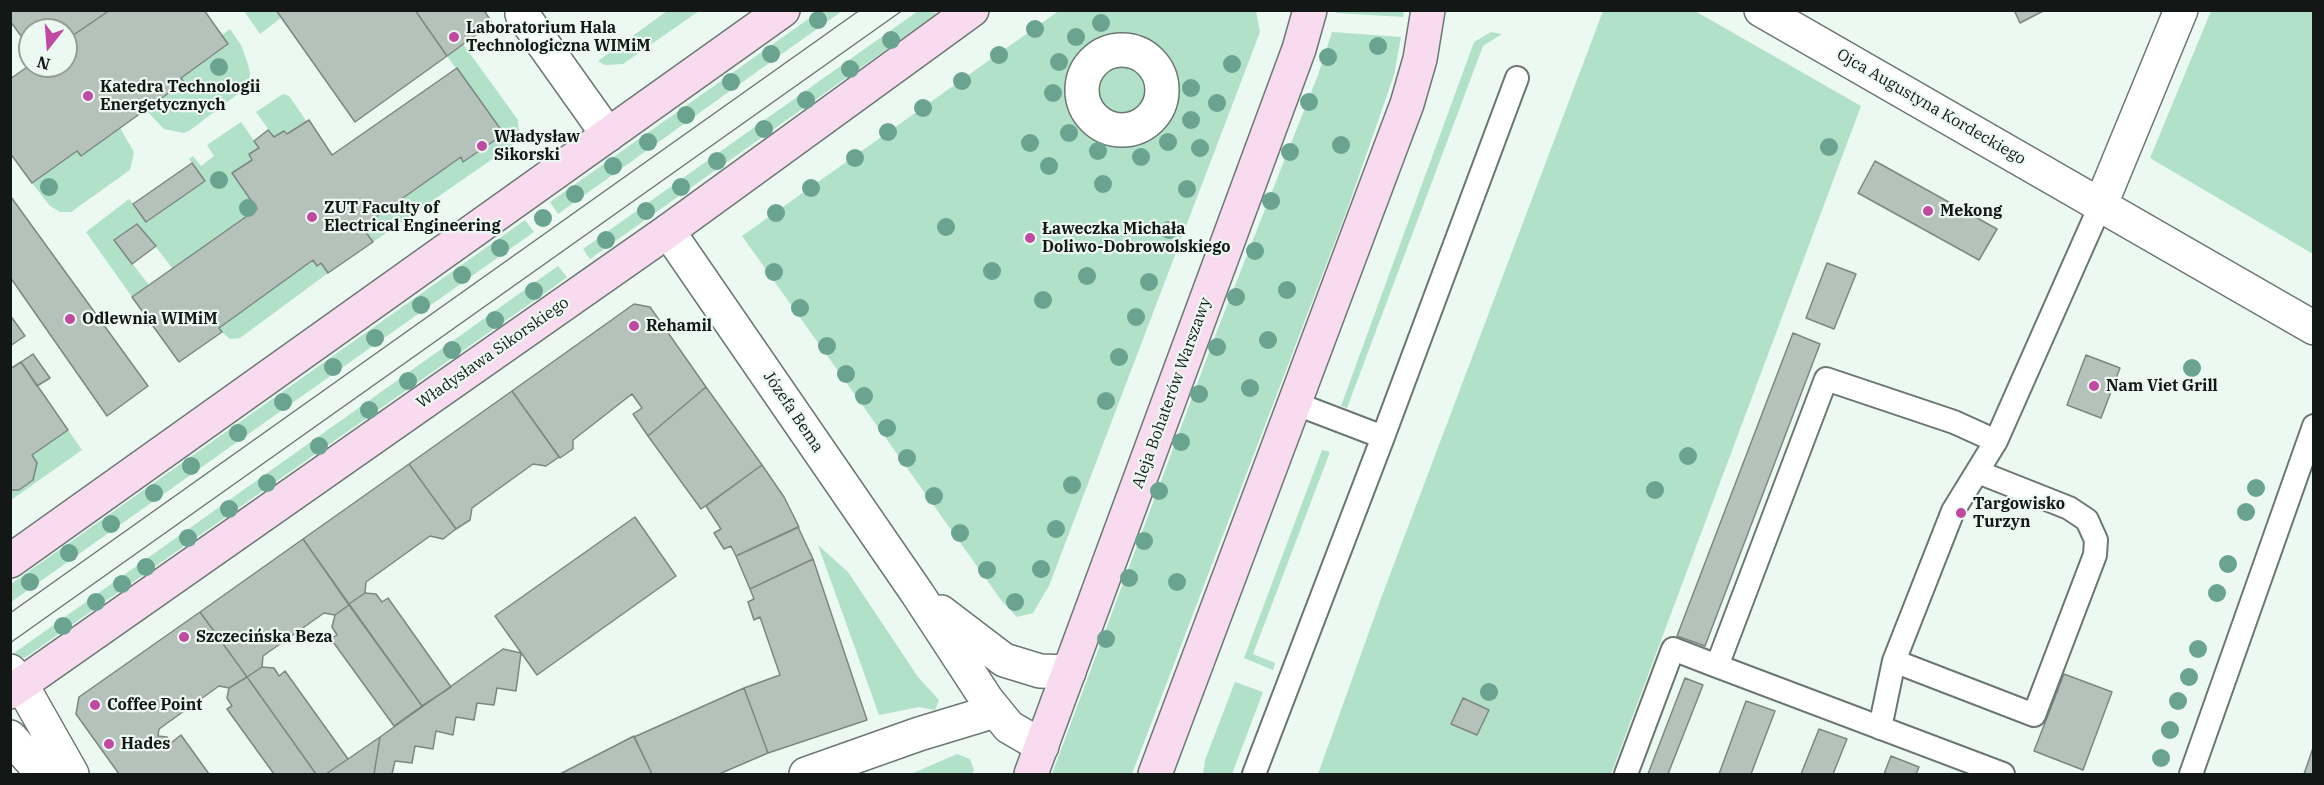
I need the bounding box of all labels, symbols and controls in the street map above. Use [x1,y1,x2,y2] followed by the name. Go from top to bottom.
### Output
[18,18,78,78] north arrow
[466,18,651,56] place label: Laboratorium Hala Technologiczna WIMiM
[447,30,461,44] marker: Laboratorium Hala Technologiczna WIMiM
[1833,45,2029,169] street label: Ojca Augustyna Kordeckiego
[34,52,52,75] text: N
[100,77,260,115] place label: Katedra Technologii Energetycznych
[81,89,95,103] marker: Katedra Technologii Energetycznych
[494,127,580,165] place label: Władysław Sikorski
[475,139,489,153] marker: Władysław Sikorski
[324,198,501,236] place label: ZUT Faculty of Electrical Engineering
[1940,201,2002,221] place label: Mekong
[1921,204,1935,218] marker: Mekong
[305,210,319,224] marker: ZUT Faculty of Electrical Engineering
[1042,219,1231,257] place label: Ławeczka Michała Doliwo-Dobrowolskiego
[1023,231,1037,245] marker: Ławeczka Michała Doliwo-Dobrowolskiego
[413,293,573,413] street label: Władysława Sikorskiego
[1128,295,1216,491] street label: Aleja Bohaterów Warszawy
[82,309,218,329] place label: Odlewnia WIMiM
[63,312,77,326] marker: Odlewnia WIMiM
[646,316,712,336] place label: Rehamil
[627,319,641,333] marker: Rehamil
[759,368,827,456] street label: Józefa Bema
[2106,376,2218,396] place label: Nam Viet Grill
[2087,379,2101,393] marker: Nam Viet Grill
[1973,494,2065,532] place label: Targowisko Turzyn
[1954,506,1968,520] marker: Targowisko Turzyn
[196,627,333,647] place label: Szczecińska Beza
[177,630,191,644] marker: Szczecińska Beza
[107,695,202,715] place label: Coffee Point
[88,698,102,712] marker: Coffee Point
[121,734,170,754] place label: Hades
[102,737,116,751] marker: Hades

